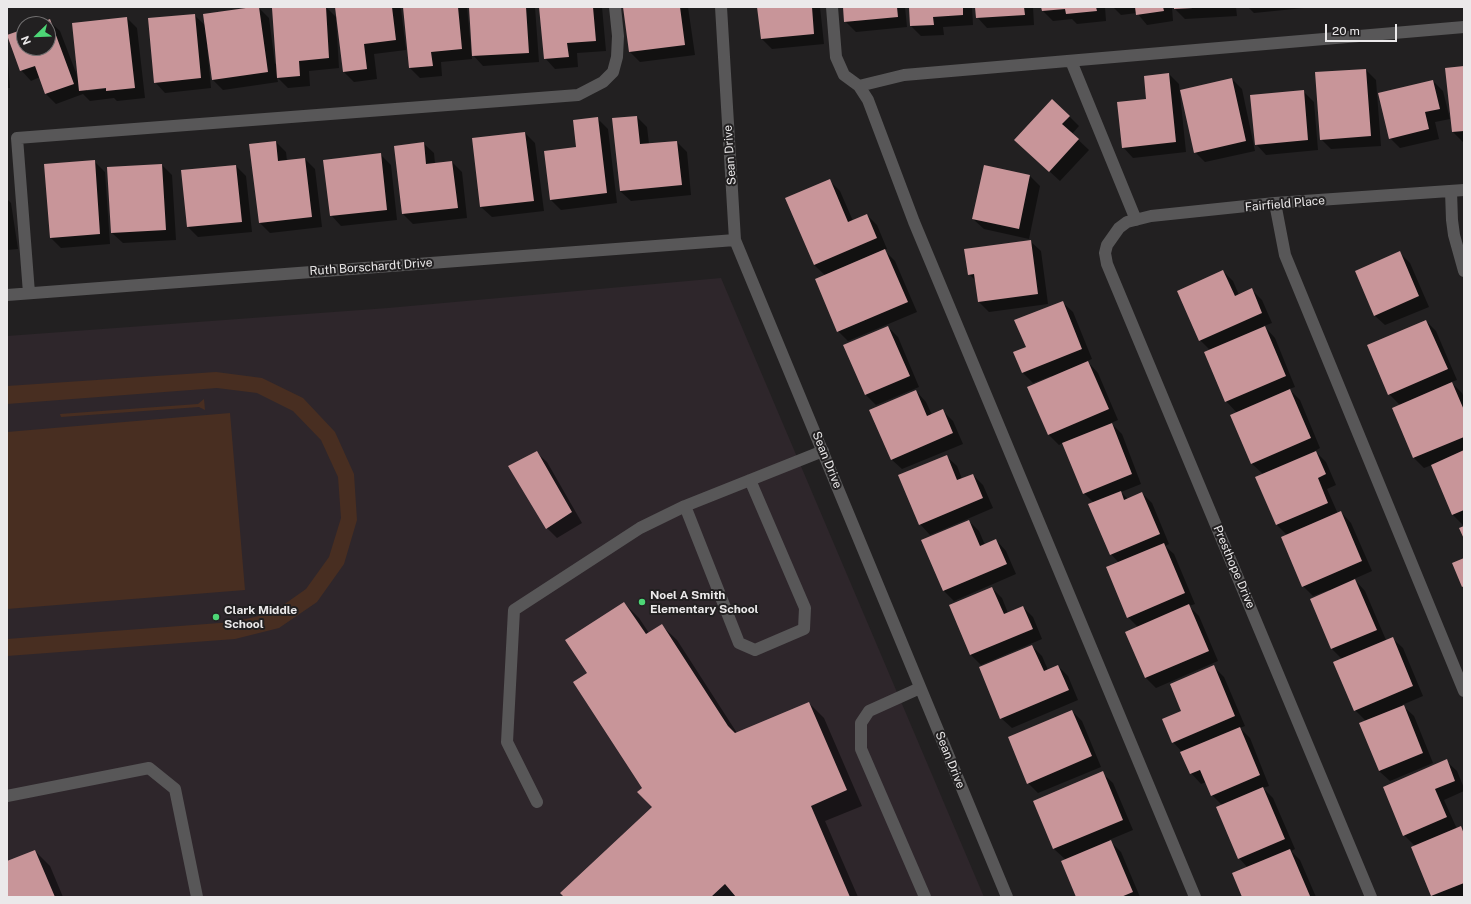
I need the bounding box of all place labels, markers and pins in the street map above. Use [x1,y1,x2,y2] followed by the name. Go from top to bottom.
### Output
[650,588,759,616] place label: Noel A Smith Elementary School
[637,597,647,607] marker: Noel A Smith Elementary School
[224,603,297,631] place label: Clark Middle School
[211,612,221,622] marker: Clark Middle School

